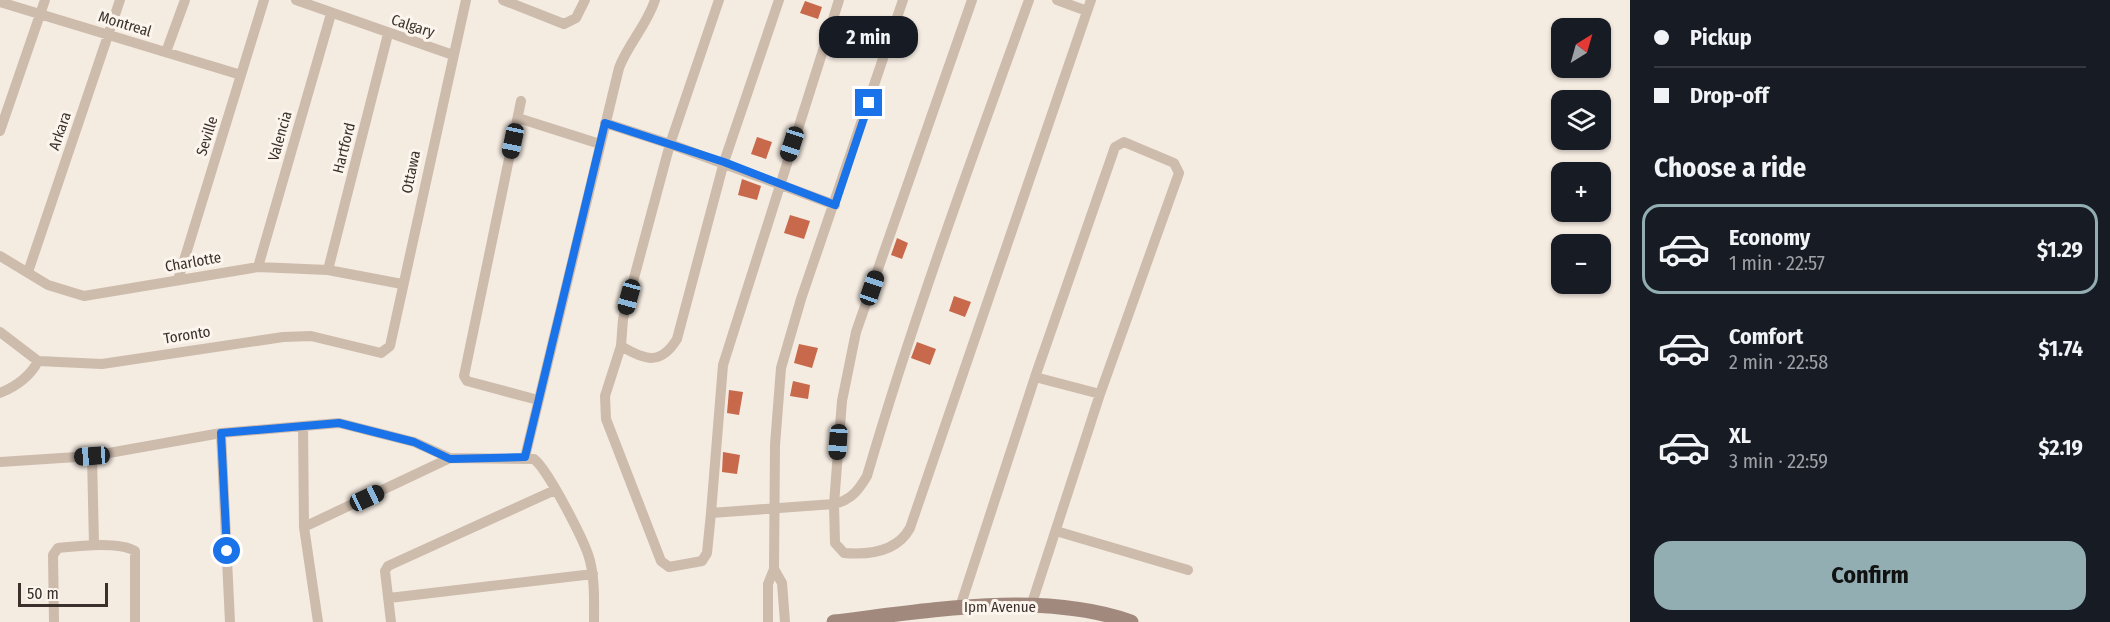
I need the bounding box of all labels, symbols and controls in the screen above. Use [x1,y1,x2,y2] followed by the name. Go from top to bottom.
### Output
[96,7,154,41] street label: Montreal
[389,11,437,42] street label: Calgary
[820,16,918,58] callout: 2 min
[1551,18,1611,78] north arrow
[1551,18,1611,294] map controls
[1690,24,1752,51] text: Pickup
[846,25,891,49] text: 2 min
[1690,82,1769,109] text: Drop-off
[855,89,882,116] route end
[1551,90,1611,150] button: layers
[45,109,75,153] street label: Arkara
[264,109,296,163] street label: Valencia
[192,114,222,158] street label: Seville
[329,121,359,175] street label: Hartford
[500,122,526,160] car
[778,124,806,164] car
[398,149,424,195] street label: Ottawa
[1654,152,1806,184] text: Choose a ride
[1551,162,1611,222] button: +
[1657,222,1711,276] icon: car
[1729,224,1810,251] text: Economy
[1551,234,1611,294] button: −
[2037,236,2083,263] text: $1.29
[164,248,222,276] street label: Charlotte
[1729,251,1825,275] text: 1 min · 22:57
[858,268,886,308] car
[616,277,642,317] car
[1657,321,1711,375] icon: car
[162,322,212,348] street label: Toronto
[1729,323,1803,350] text: Comfort
[2038,335,2083,362] text: $1.74
[1729,350,1828,374] text: 2 min · 22:58
[1657,420,1711,474] icon: car
[1729,422,1751,449] text: XL
[828,423,848,461] car
[2039,434,2083,461] text: $2.19
[73,446,111,466] car
[1729,449,1828,473] text: 3 min · 22:59
[347,482,387,514] car
[213,537,240,564] route start
[1654,541,2086,610] button: Confirm
[18,580,108,608] scale bar
[27,584,59,603] text: 50 m
[964,598,1036,616] street label: Ipm Avenue

